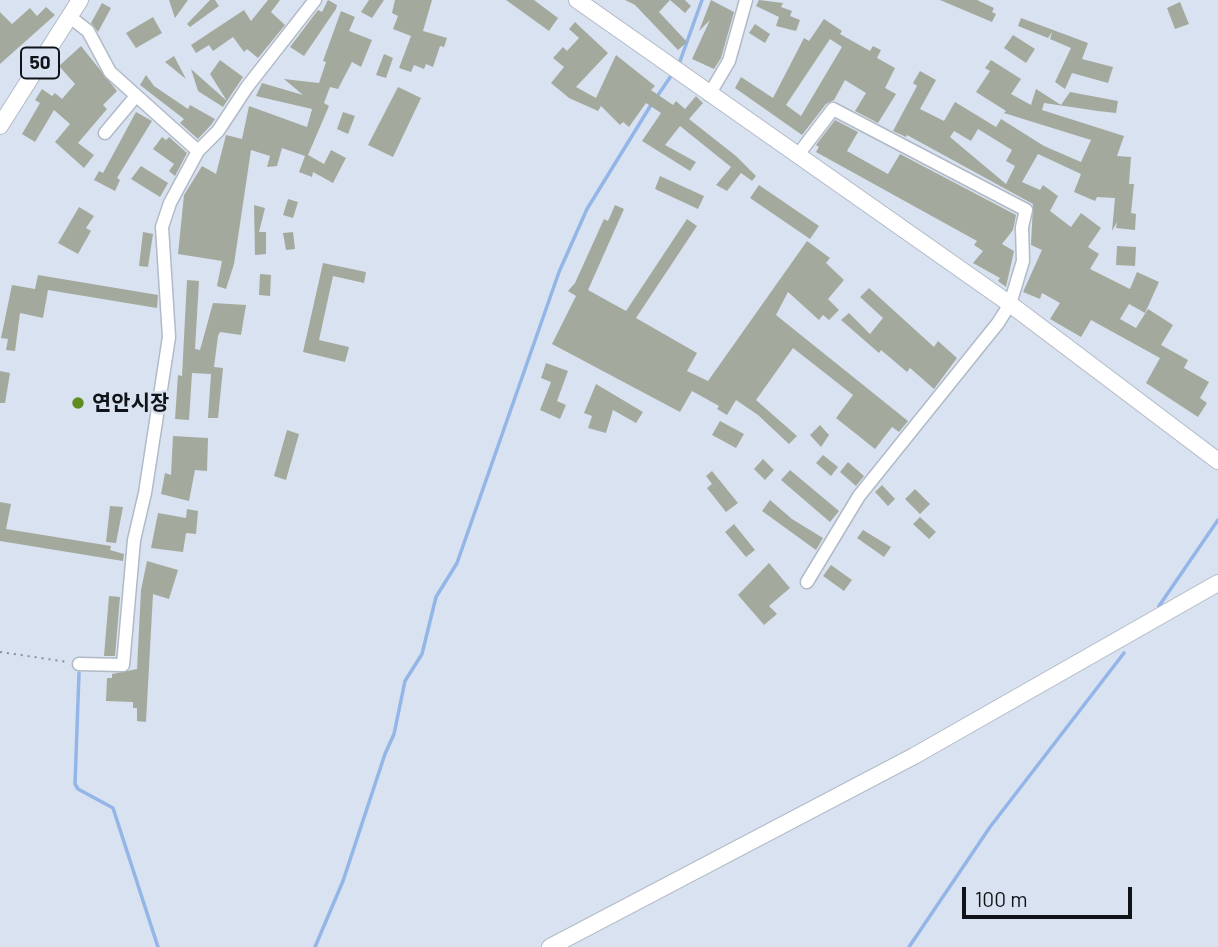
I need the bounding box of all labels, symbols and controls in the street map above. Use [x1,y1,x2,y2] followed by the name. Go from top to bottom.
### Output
[21,48,59,78] road number: 50
[92,390,169,416] place label: 연안시장
[70,395,86,411] marker: 연안시장
[966,874,1136,918] scale bar
[975,886,1028,911] text: 100 m

